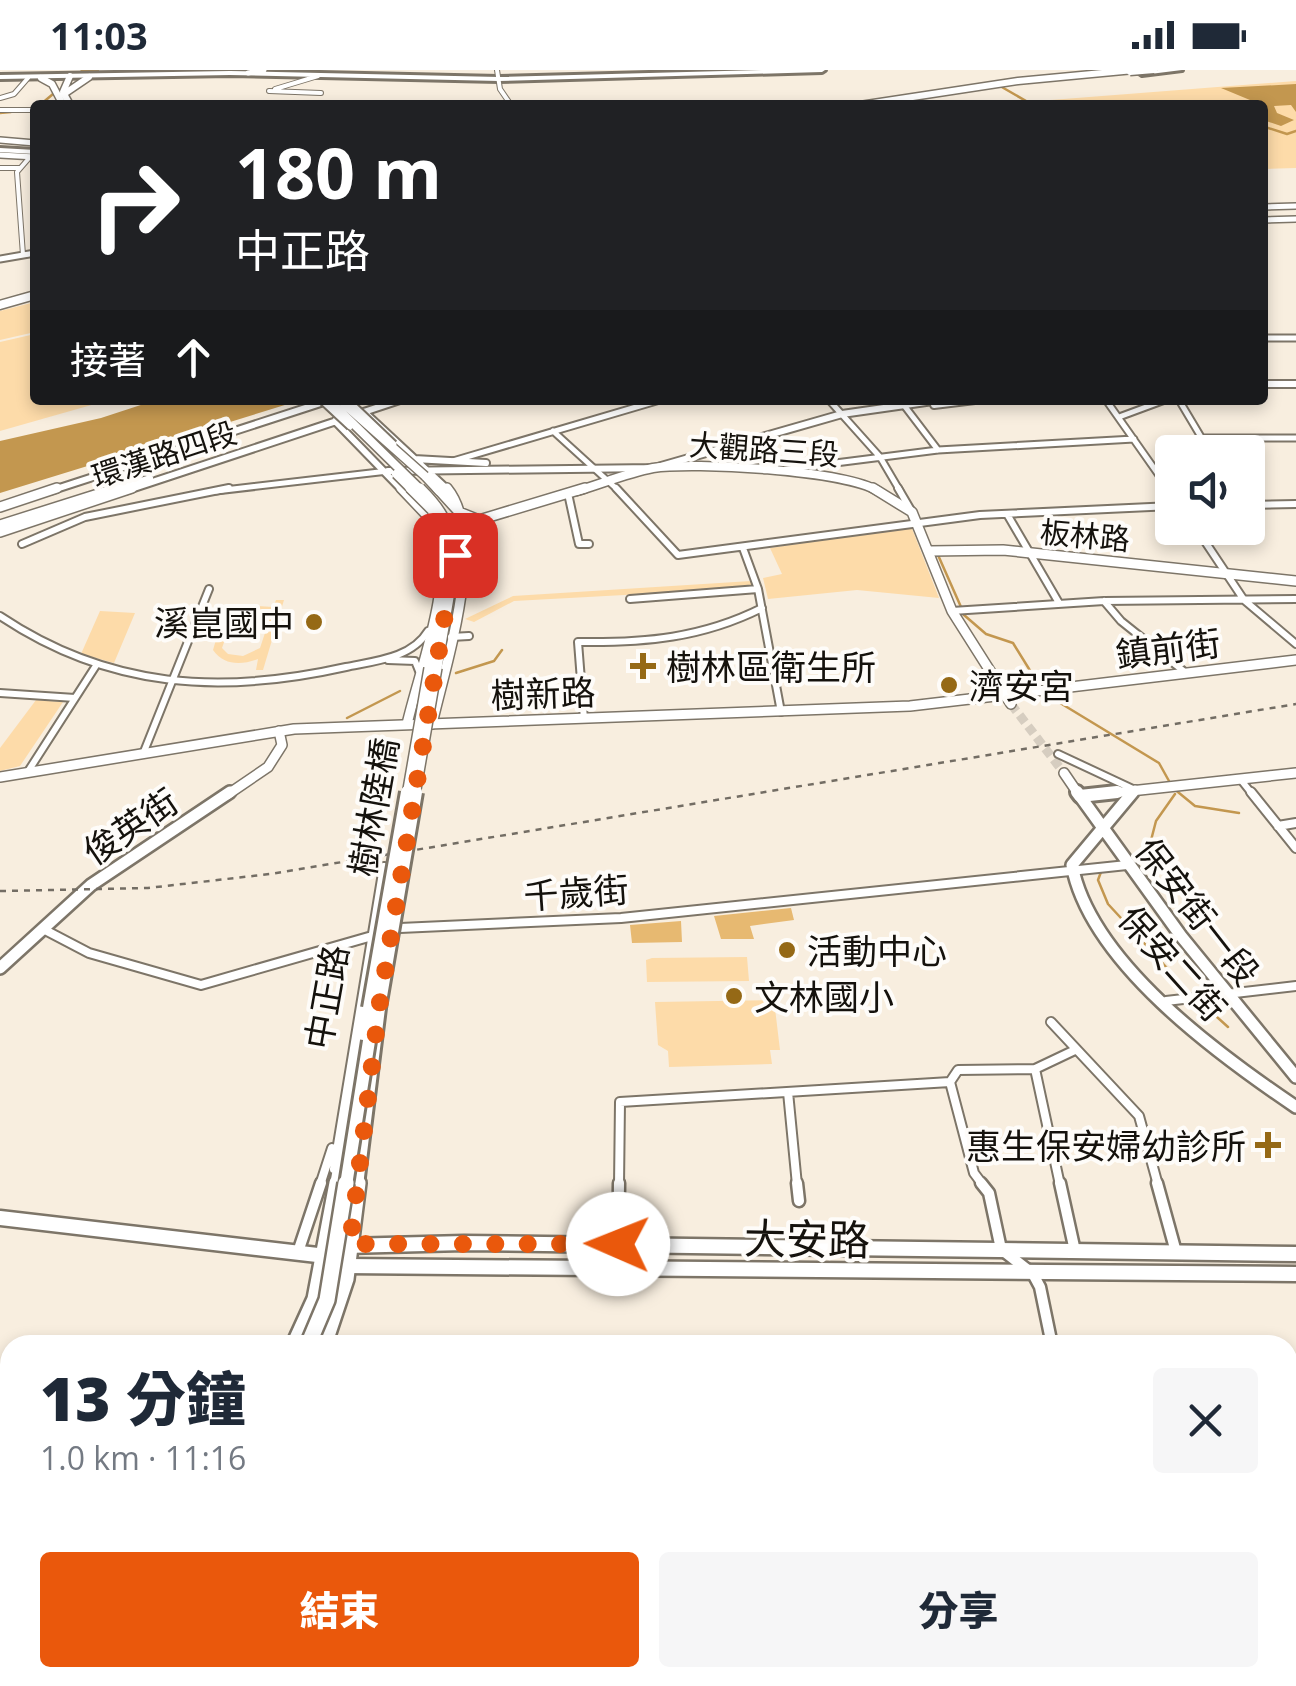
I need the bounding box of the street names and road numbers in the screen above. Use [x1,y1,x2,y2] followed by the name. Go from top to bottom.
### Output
[86,411,242,497] street label: 環漢路四段
[688,423,840,475] street label: 大觀路三段
[1038,511,1132,559] street label: 板林路
[1113,618,1223,678] street label: 鎮前街
[490,668,596,718] street label: 樹新路
[338,734,408,880] street label: 樹林陸橋
[73,777,187,875] street label: 俊英街
[1126,828,1270,994] street label: 保安街一段
[522,865,630,919] street label: 千歲街
[1109,895,1237,1031] street label: 保安二街
[294,941,358,1053] street label: 中正路
[744,1208,870,1268] street label: 大安路

